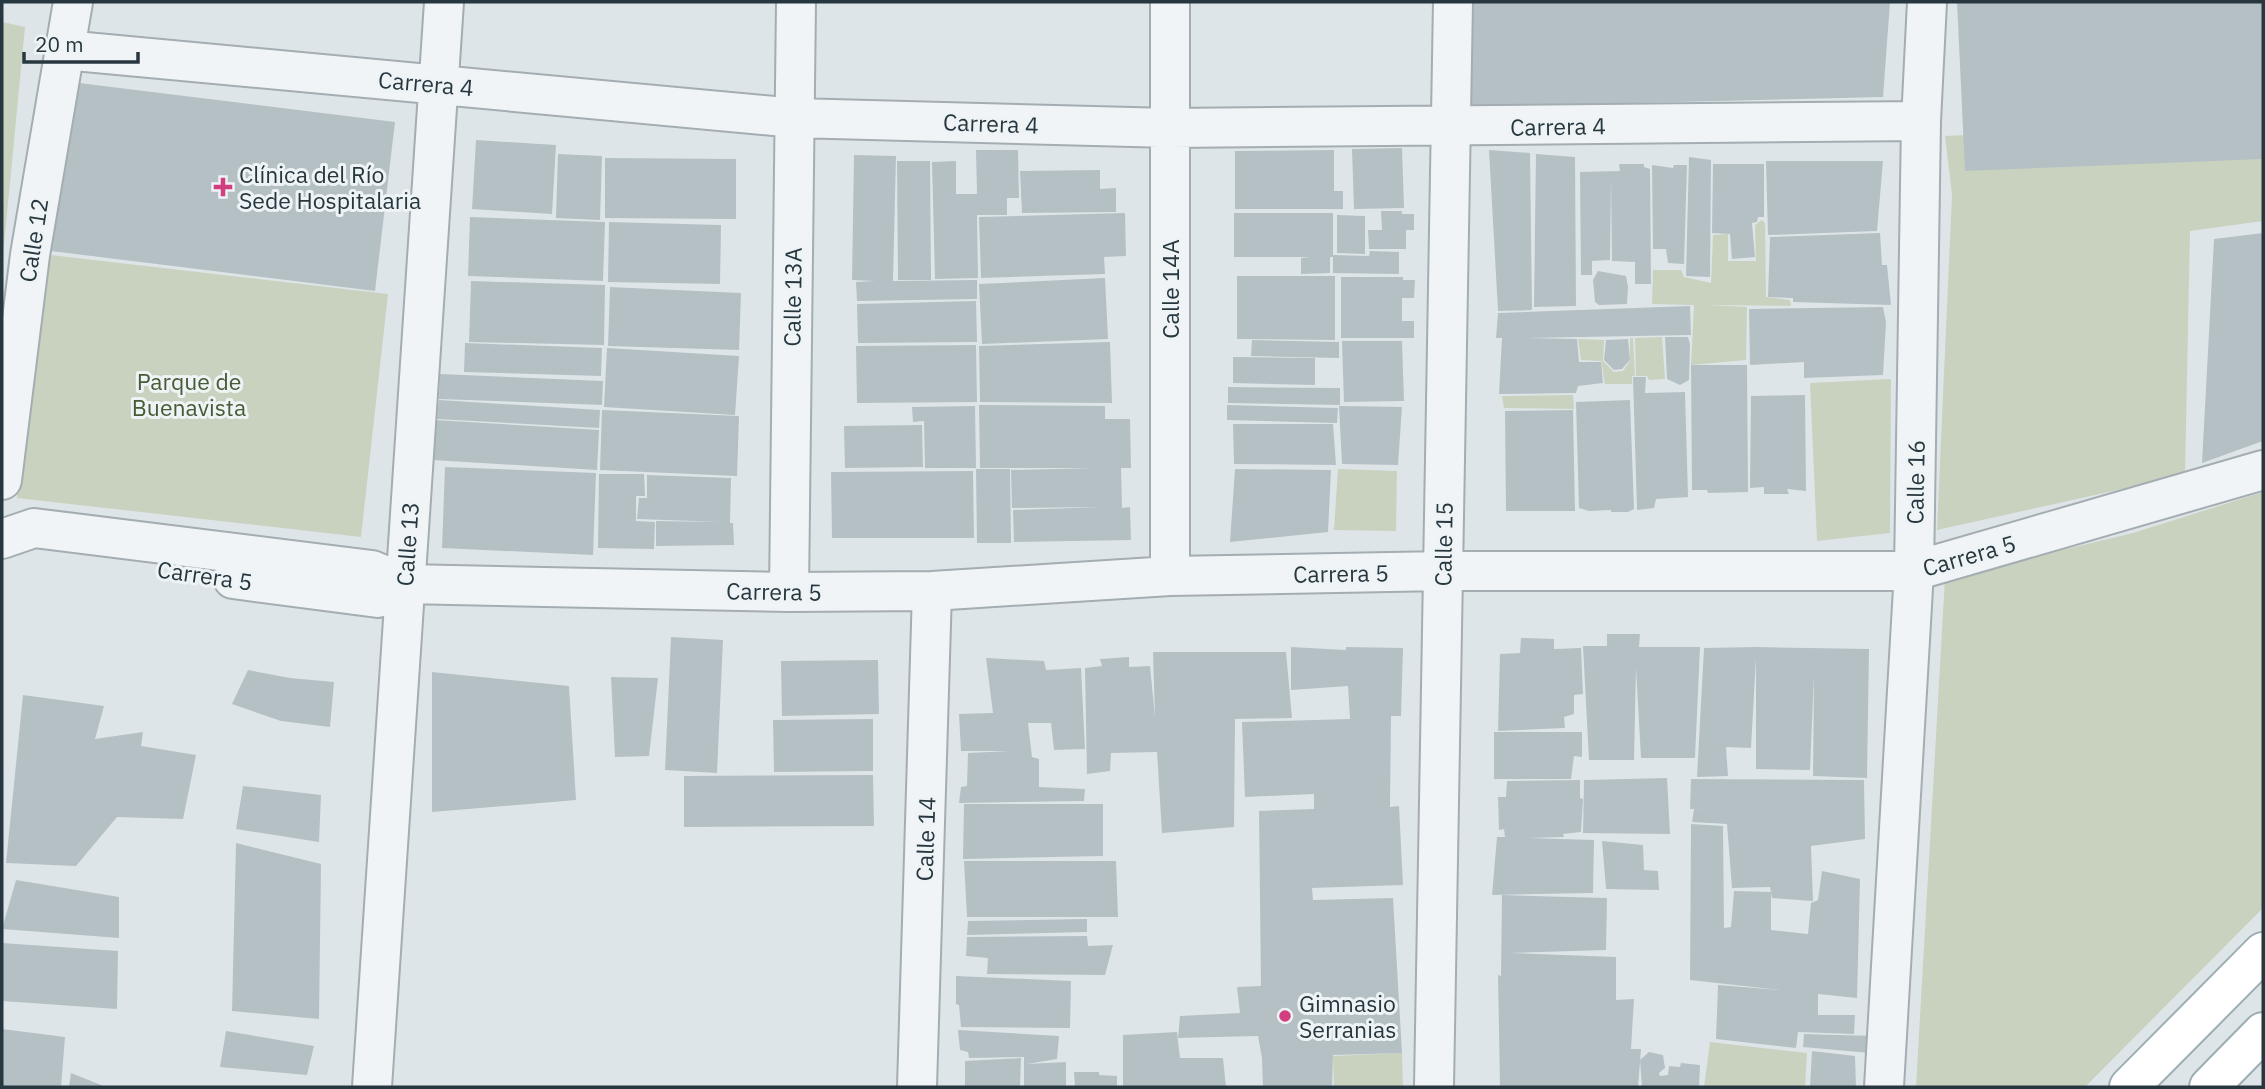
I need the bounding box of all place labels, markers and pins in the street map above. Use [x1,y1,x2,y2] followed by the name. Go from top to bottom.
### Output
[239,159,421,215] place label: Clínica del Río Sede Hospitalaria
[213,177,233,197] marker: Clínica del Río Sede Hospitalaria
[1299,988,1396,1044] place label: Gimnasio Serranias
[1277,1008,1293,1024] marker: Gimnasio Serranias

